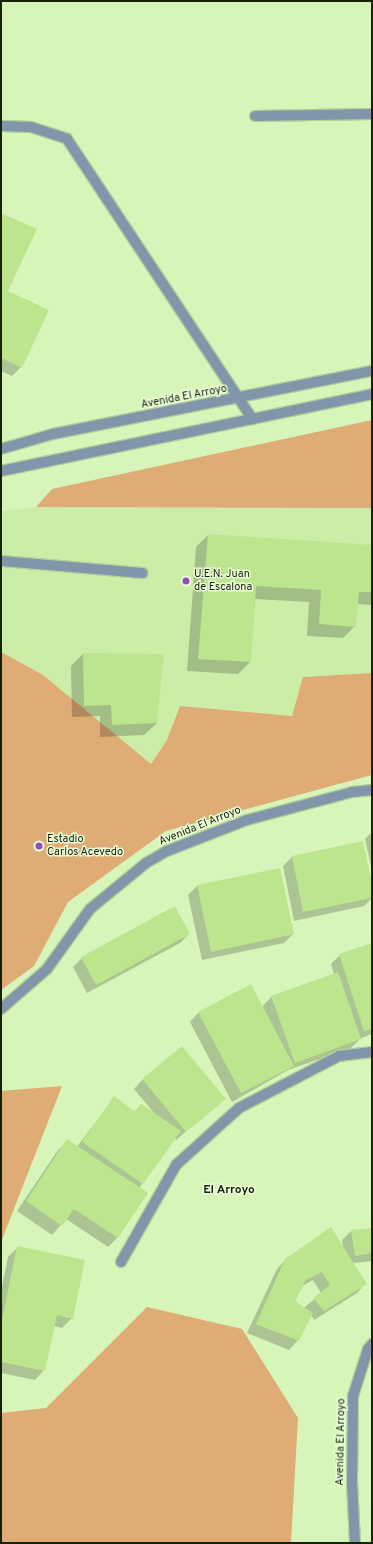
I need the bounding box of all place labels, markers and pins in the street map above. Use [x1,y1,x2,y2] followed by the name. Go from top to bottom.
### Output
[194,568,252,594] place label: U.E.N. Juan de Escalona
[181,576,191,586] marker: U.E.N. Juan de Escalona
[47,833,124,859] place label: Estadio Carlos Acevedo
[34,841,44,851] marker: Estadio Carlos Acevedo

